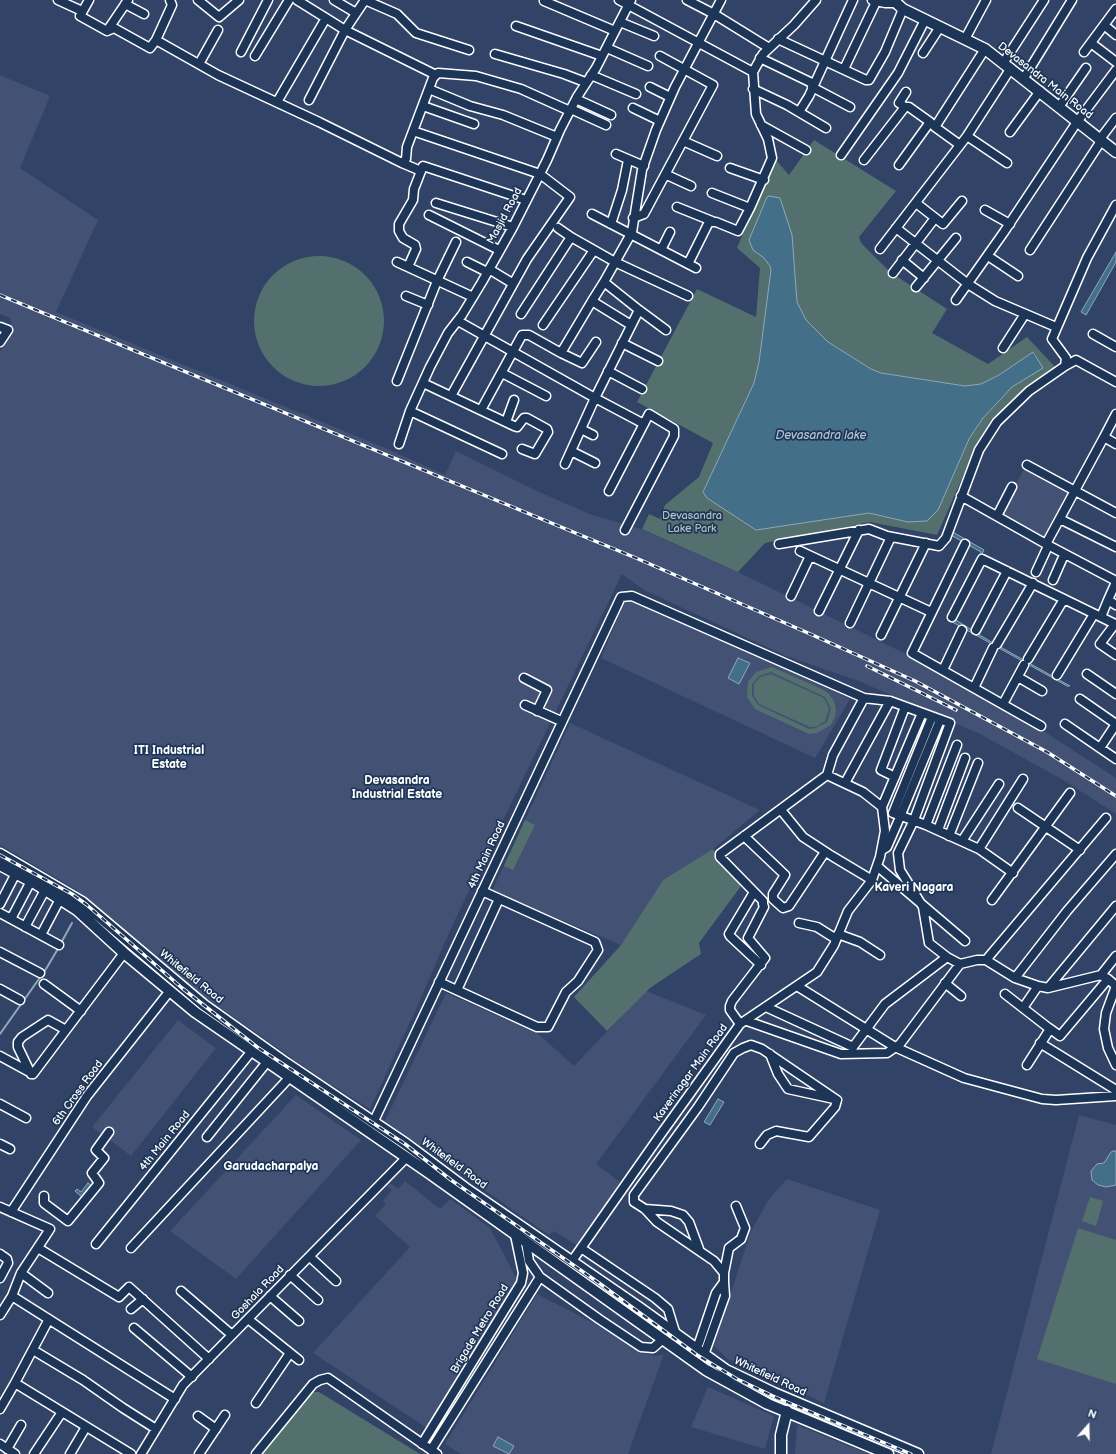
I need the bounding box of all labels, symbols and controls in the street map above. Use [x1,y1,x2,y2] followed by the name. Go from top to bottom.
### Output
[995,40,1095,122] street label: Devasandra Main Road
[485,185,525,247] street label: Masjid Road
[776,429,866,443] water label: Devasandra lake
[662,509,722,535] park label: Devasandra Lake Park
[134,744,204,772] district label: ITI Industrial Estate
[352,774,442,802] district label: Devasandra Industrial Estate
[466,819,508,891] street label: 4th Main Road
[875,881,953,895] district label: Kaveri Nagara
[157,947,225,1007] street label: Whitefield Road
[651,1022,731,1124] street label: Kaverinagar Main Road
[50,1058,106,1128] street label: 6th Cross Road
[137,1108,193,1174] street label: 4th Main Road
[419,1136,489,1192] street label: Whitefield Road
[224,1160,318,1174] district label: Garudacharpalya
[229,1263,287,1323] street label: Goshala Road
[448,1282,512,1376] street label: Brigade Metro Road
[732,1355,808,1399] street label: Whitefield Road
[1068,1406,1108,1446] north arrow
[1086,1407,1098,1422] text: N

